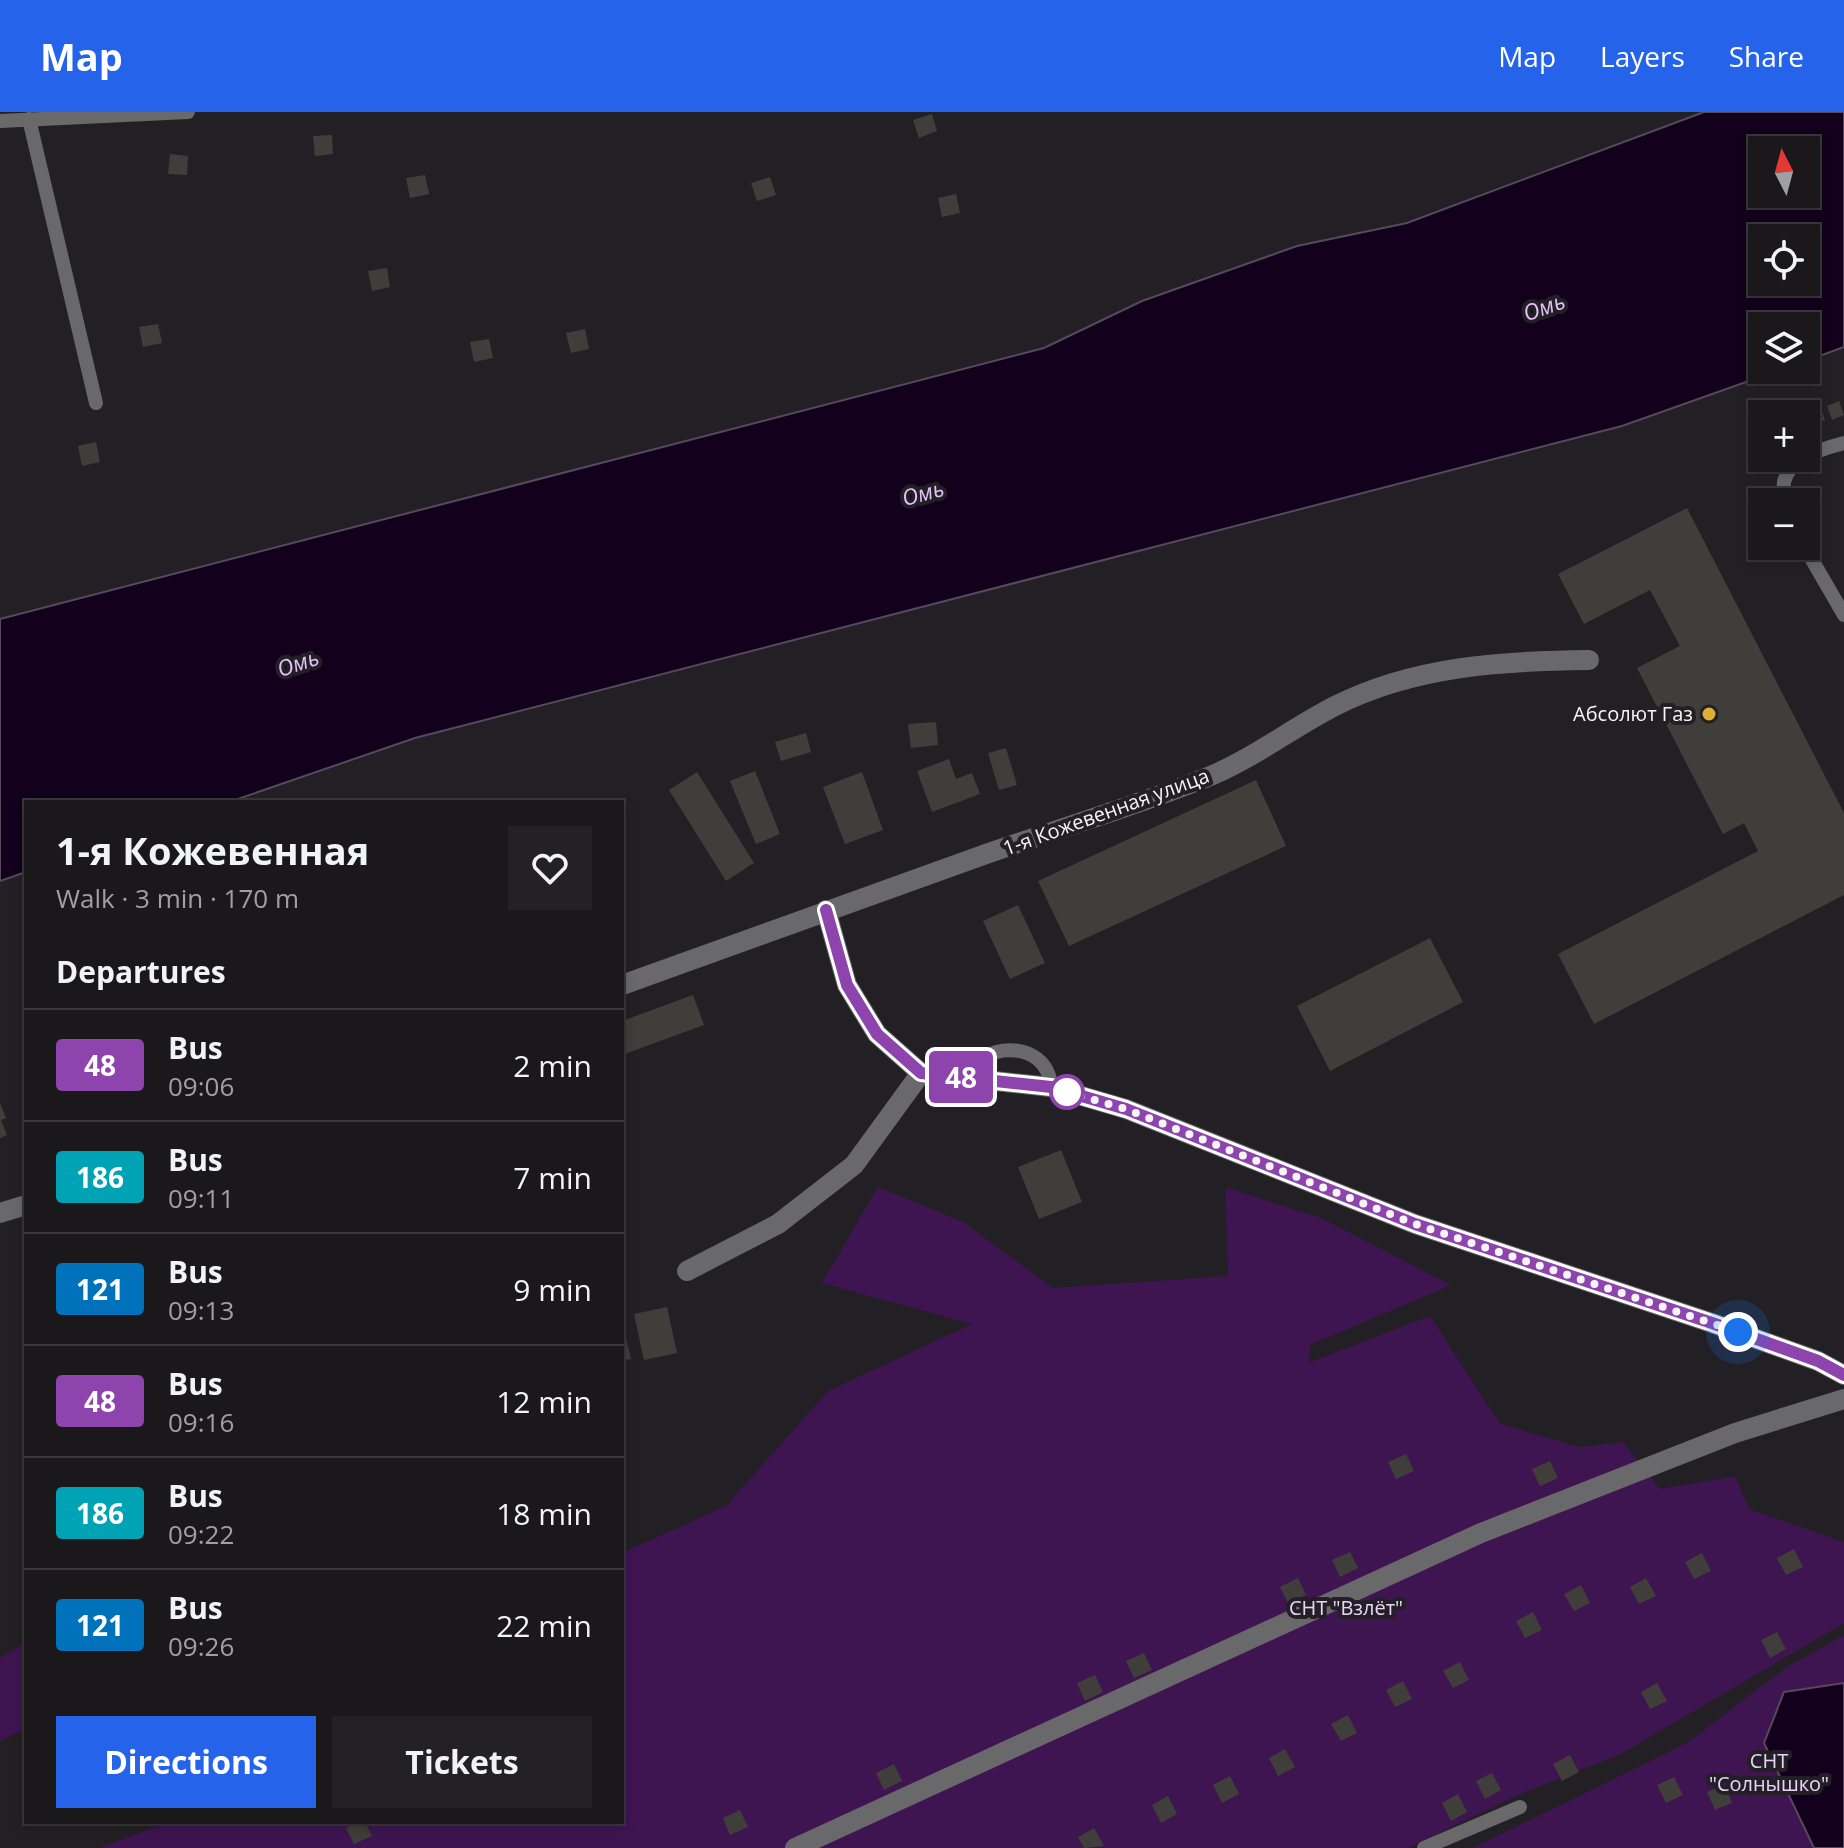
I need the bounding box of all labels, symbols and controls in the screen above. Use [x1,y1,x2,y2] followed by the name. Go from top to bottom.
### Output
[40,30,123,82] text: Map
[1498,37,1556,75] text: Map
[1600,37,1685,75] text: Layers
[1729,37,1804,75] text: Share
[1748,136,1820,208] north arrow
[1748,136,1820,560] map controls
[1748,224,1820,296] button: locate
[1519,285,1569,327] water label: Омь
[1748,312,1820,384] button: layers
[1748,400,1820,472] button: +
[898,472,947,512] water label: Омь
[1748,488,1820,560] button: −
[273,641,323,683] water label: Омь
[1573,700,1693,727] place label: Абсолют Газ
[1700,705,1718,723] marker: Абсолют Газ
[999,762,1213,861] street label: 1-я Кожевенная улица
[56,824,369,876] text: 1-я Кожевенная
[508,826,592,910] button: heart
[56,880,299,916] text: Walk · 3 min · 170 m
[56,951,226,992] text: Departures
[168,1027,223,1068] text: Bus
[513,1045,592,1086] text: 2 min
[84,1046,116,1084] text: 48
[925,1051,997,1103] line badge: 48
[945,1058,977,1096] text: 48
[168,1068,234,1104] text: 09:06
[1050,1075,1084,1109] unlabelled marker
[168,1139,223,1180] text: Bus
[513,1157,592,1198] text: 7 min
[76,1158,124,1196] text: 186
[168,1180,234,1216] text: 09:11
[168,1251,223,1292] text: Bus
[513,1269,592,1310] text: 9 min
[76,1270,124,1308] text: 121
[168,1292,234,1328] text: 09:13
[1718,1312,1758,1352] your location
[168,1363,223,1404] text: Bus
[496,1381,592,1422] text: 12 min
[84,1382,116,1420] text: 48
[168,1404,234,1440] text: 09:16
[168,1475,223,1516] text: Bus
[496,1493,592,1534] text: 18 min
[76,1494,124,1532] text: 186
[168,1516,234,1552] text: 09:22
[168,1587,223,1628] text: Bus
[1289,1594,1403,1621] park label: СНТ "Взлёт"
[496,1605,592,1646] text: 22 min
[76,1606,124,1644] text: 121
[168,1628,234,1664] text: 09:26
[56,1716,316,1808] button: Directions
[332,1716,592,1808] button: Tickets
[1709,1747,1829,1797] park label: СНТ "Солнышко"

